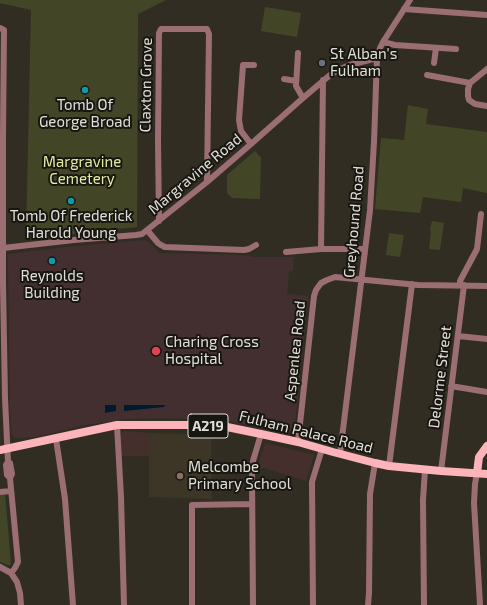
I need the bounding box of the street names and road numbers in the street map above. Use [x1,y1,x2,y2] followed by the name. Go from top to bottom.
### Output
[136,37,156,133] street label: Claxton Grove
[145,130,245,218] street label: Margravine Road
[340,165,368,279] street label: Greyhound Road
[281,300,309,402] street label: Aspenlea Road
[425,325,455,429] street label: Delorme Street
[237,407,375,457] street label: Fulham Palace Road
[188,414,228,438] road number: A219

